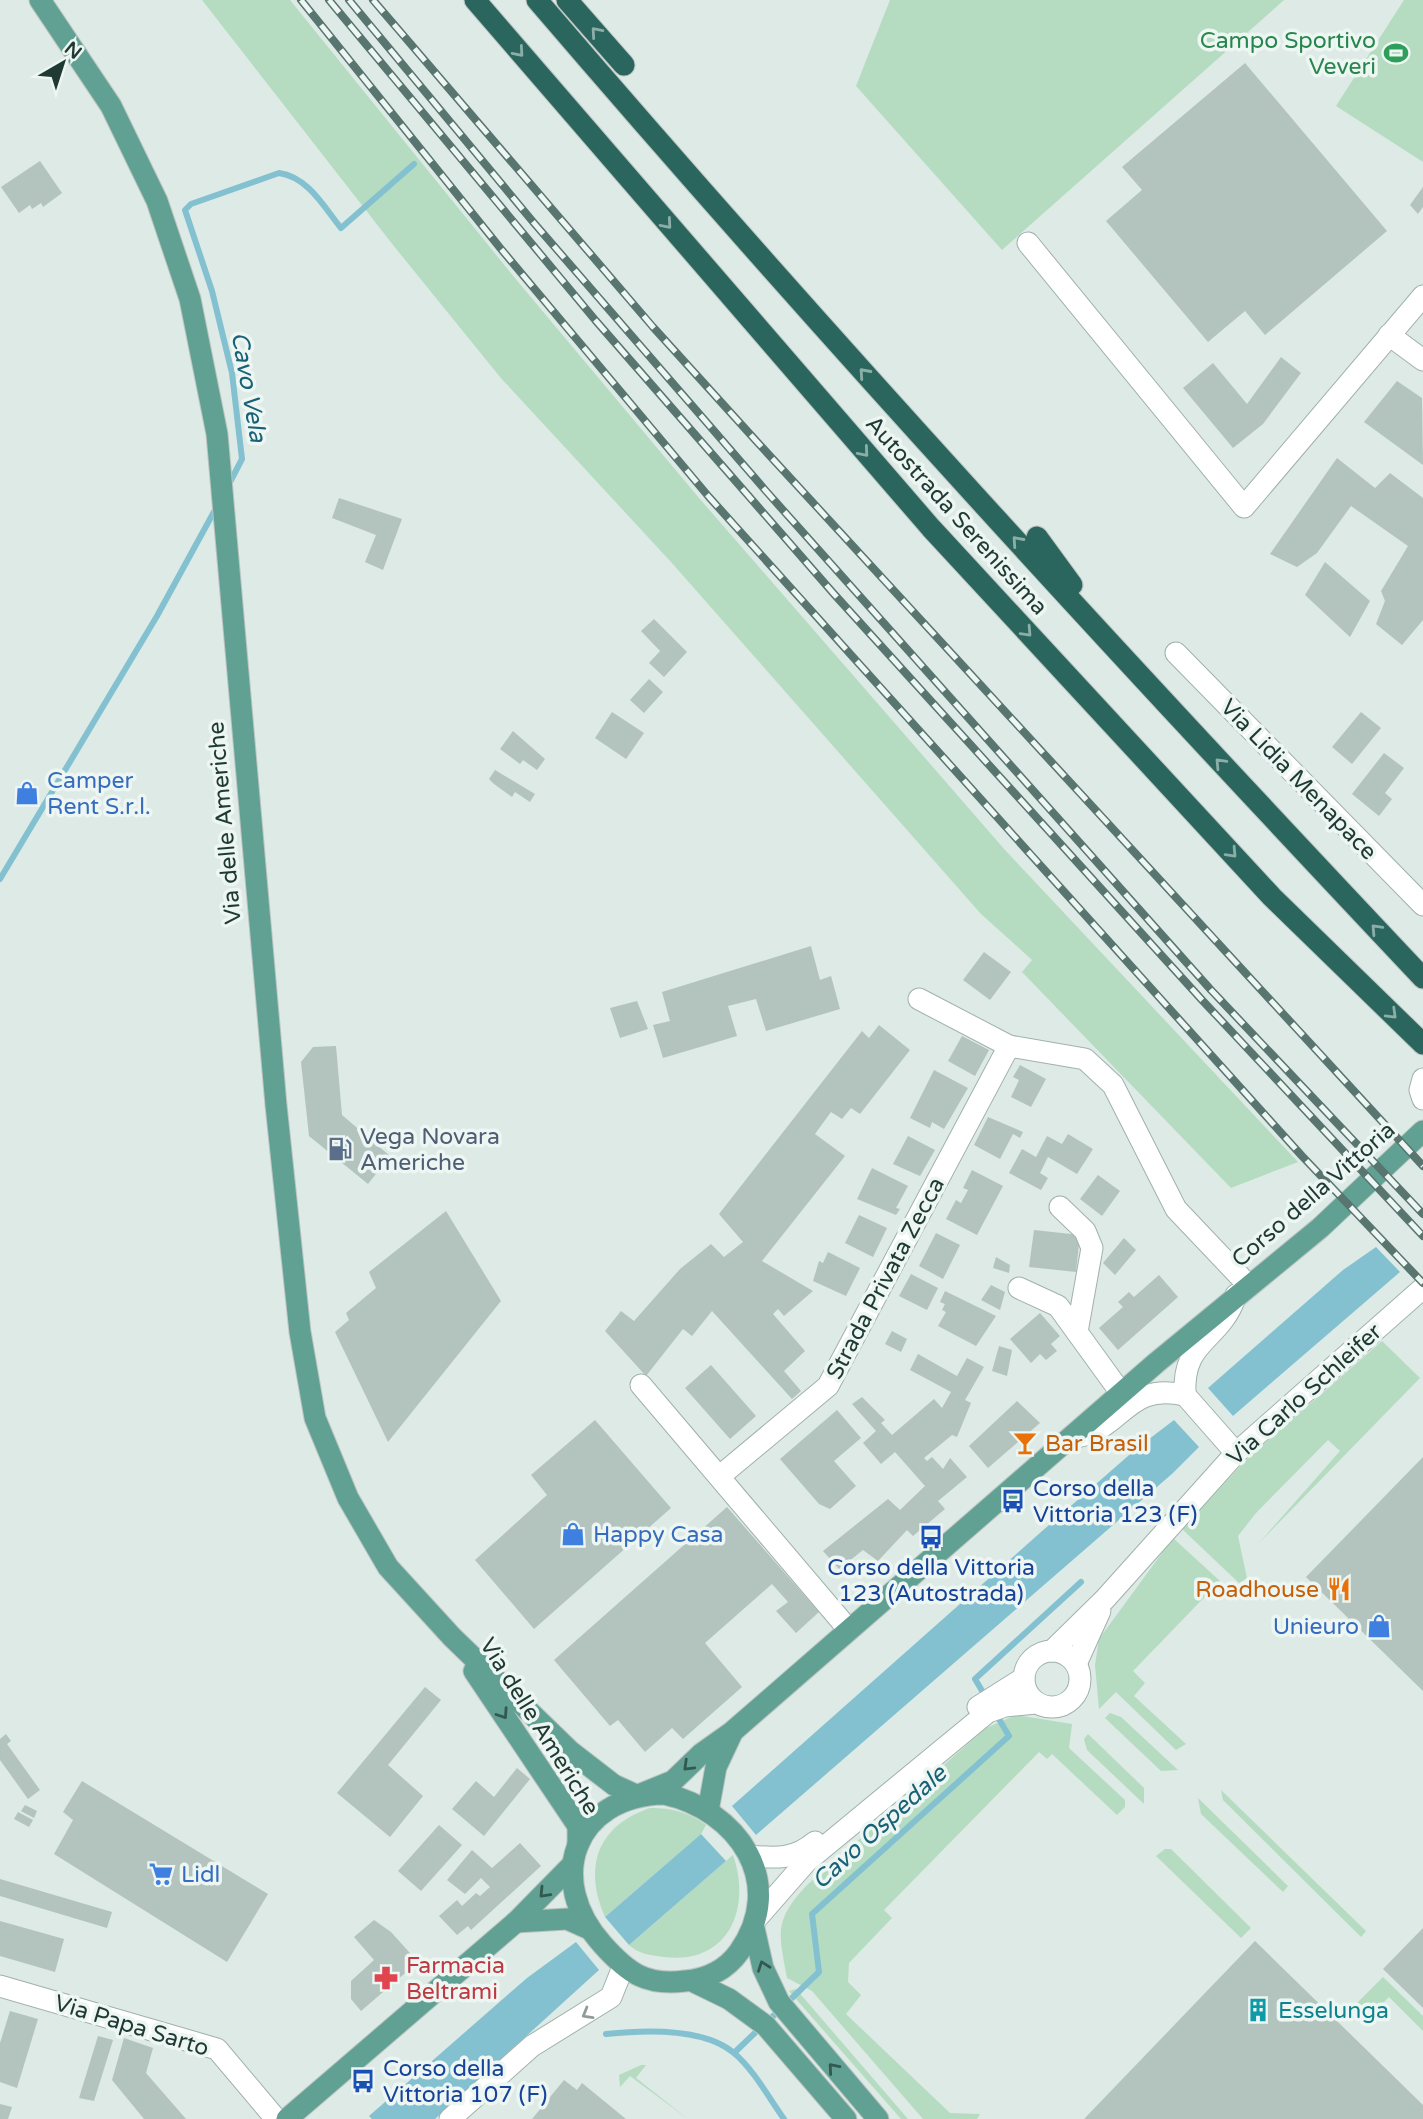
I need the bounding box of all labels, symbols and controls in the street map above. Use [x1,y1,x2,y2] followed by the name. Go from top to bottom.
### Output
[1200,27,1376,81] place label: Campo Sportivo Veveri
[28,28,98,98] north arrow
[592,28,604,41] one-way arrow
[60,37,86,64] text: N
[1382,39,1410,67] sports icon: Campo Sportivo Veveri
[511,44,523,57] one-way arrow
[659,216,671,229] one-way arrow
[225,330,273,445] water label: Cavo Vela
[860,368,872,381] one-way arrow
[859,410,1053,621] street label: Autostrada Serenissima
[856,444,869,457] one-way arrow
[1013,536,1025,549] one-way arrow
[1019,624,1032,637] one-way arrow
[1214,693,1382,866] street label: Via Lidia Menapace
[202,720,248,925] street label: Via delle Americhe
[1216,758,1229,771] one-way arrow
[47,767,151,821] place label: Camper Rent S.r.l.
[13,779,41,807] shop icon: Camper Rent S.r.l.
[1223,845,1236,858] one-way arrow
[1372,924,1385,937] one-way arrow
[1384,1005,1397,1018] one-way arrow
[1226,1116,1401,1273] street label: Corso della Vittoria
[360,1123,500,1177] place label: Vega Novara Americhe
[326,1135,354,1163] fuel station icon: Vega Novara Americhe
[821,1173,951,1384] street label: Strada Privata Zecca
[1221,1318,1388,1472] street label: Via Carlo Schleifer
[1011,1429,1039,1457] bar icon: Bar Brasil
[1045,1430,1149,1458] place label: Bar Brasil
[1033,1475,1197,1529] place label: Corso della Vittoria 123 (F)
[999,1487,1027,1515] bus stop icon: Corso della Vittoria 123 (F)
[559,1520,587,1548] shop icon: Happy Casa
[593,1521,723,1549] place label: Happy Casa
[917,1523,945,1551] bus stop icon: Corso della Vittoria 123 (Autostrada)
[827,1554,1035,1608] place label: Corso della Vittoria 123 (Autostrada)
[1325,1575,1353,1603] restaurant icon: Roadhouse
[1195,1576,1319,1604] place label: Roadhouse
[1365,1612,1393,1640] shop icon: Unieuro
[1273,1613,1359,1641] place label: Unieuro
[473,1633,605,1820] street label: Via delle Americhe
[495,1706,507,1719] one-way arrow
[683,1757,696,1770] one-way arrow
[806,1758,954,1895] water label: Cavo Ospedale
[147,1860,175,1888] supermarket icon: Lidl
[181,1861,220,1889] place label: Lidl
[540,1885,553,1898] one-way arrow
[406,1952,505,2006] place label: Farmacia Beltrami
[757,1961,771,1973] one-way arrow
[372,1964,400,1992] pharmacy icon: Farmacia Beltrami
[51,1989,212,2063] street label: Via Papa Sarto
[1244,1996,1272,2024] building icon: Esselunga
[1278,1997,1389,2025] place label: Esselunga
[581,2006,594,2019] one-way arrow
[383,2055,547,2109] place label: Corso della Vittoria 107 (F)
[829,2063,842,2076] one-way arrow
[349,2067,377,2095] bus stop icon: Corso della Vittoria 107 (F)

